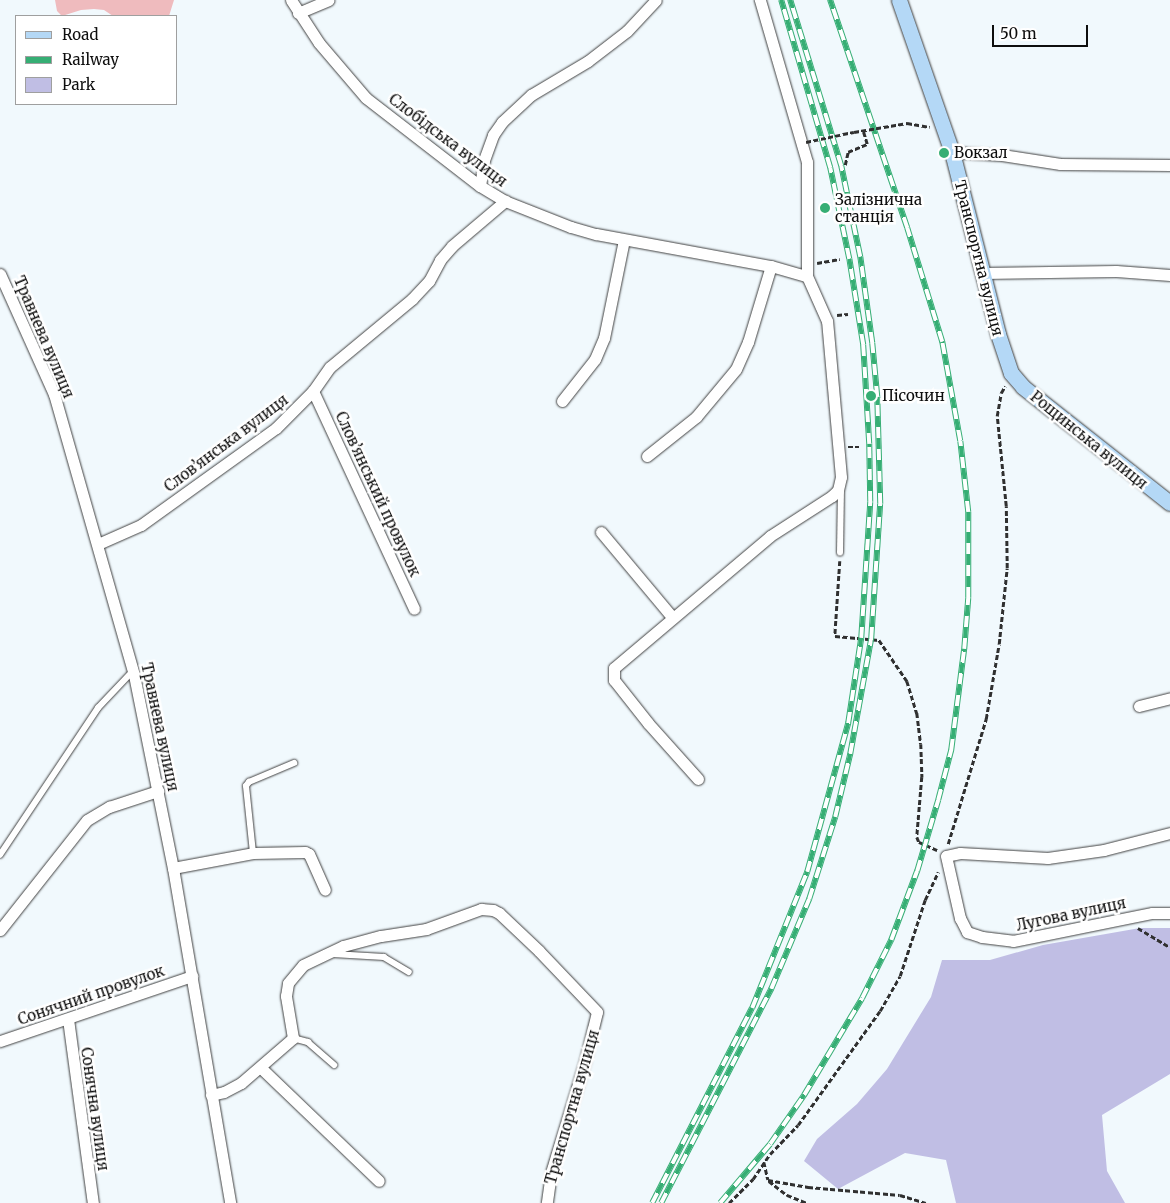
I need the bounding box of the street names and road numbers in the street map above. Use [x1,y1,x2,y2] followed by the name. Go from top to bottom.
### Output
[385,90,511,190] street label: Слобідська вулиця
[951,178,1007,338] street label: Транспортна вулиця
[10,273,78,401] street label: Травнева вулиця
[1027,387,1151,493] street label: Рощинська вулиця
[160,391,292,495] street label: Слов’янська вулиця
[332,409,424,579] street label: Слов’янський провулок
[138,661,182,793] street label: Травнева вулиця
[1015,894,1127,934] street label: Лугова вулиця
[15,961,167,1029] street label: Сонячний провулок
[541,1028,603,1186] street label: Транспортна вулиця
[77,1046,113,1172] street label: Сонячна вулиця

